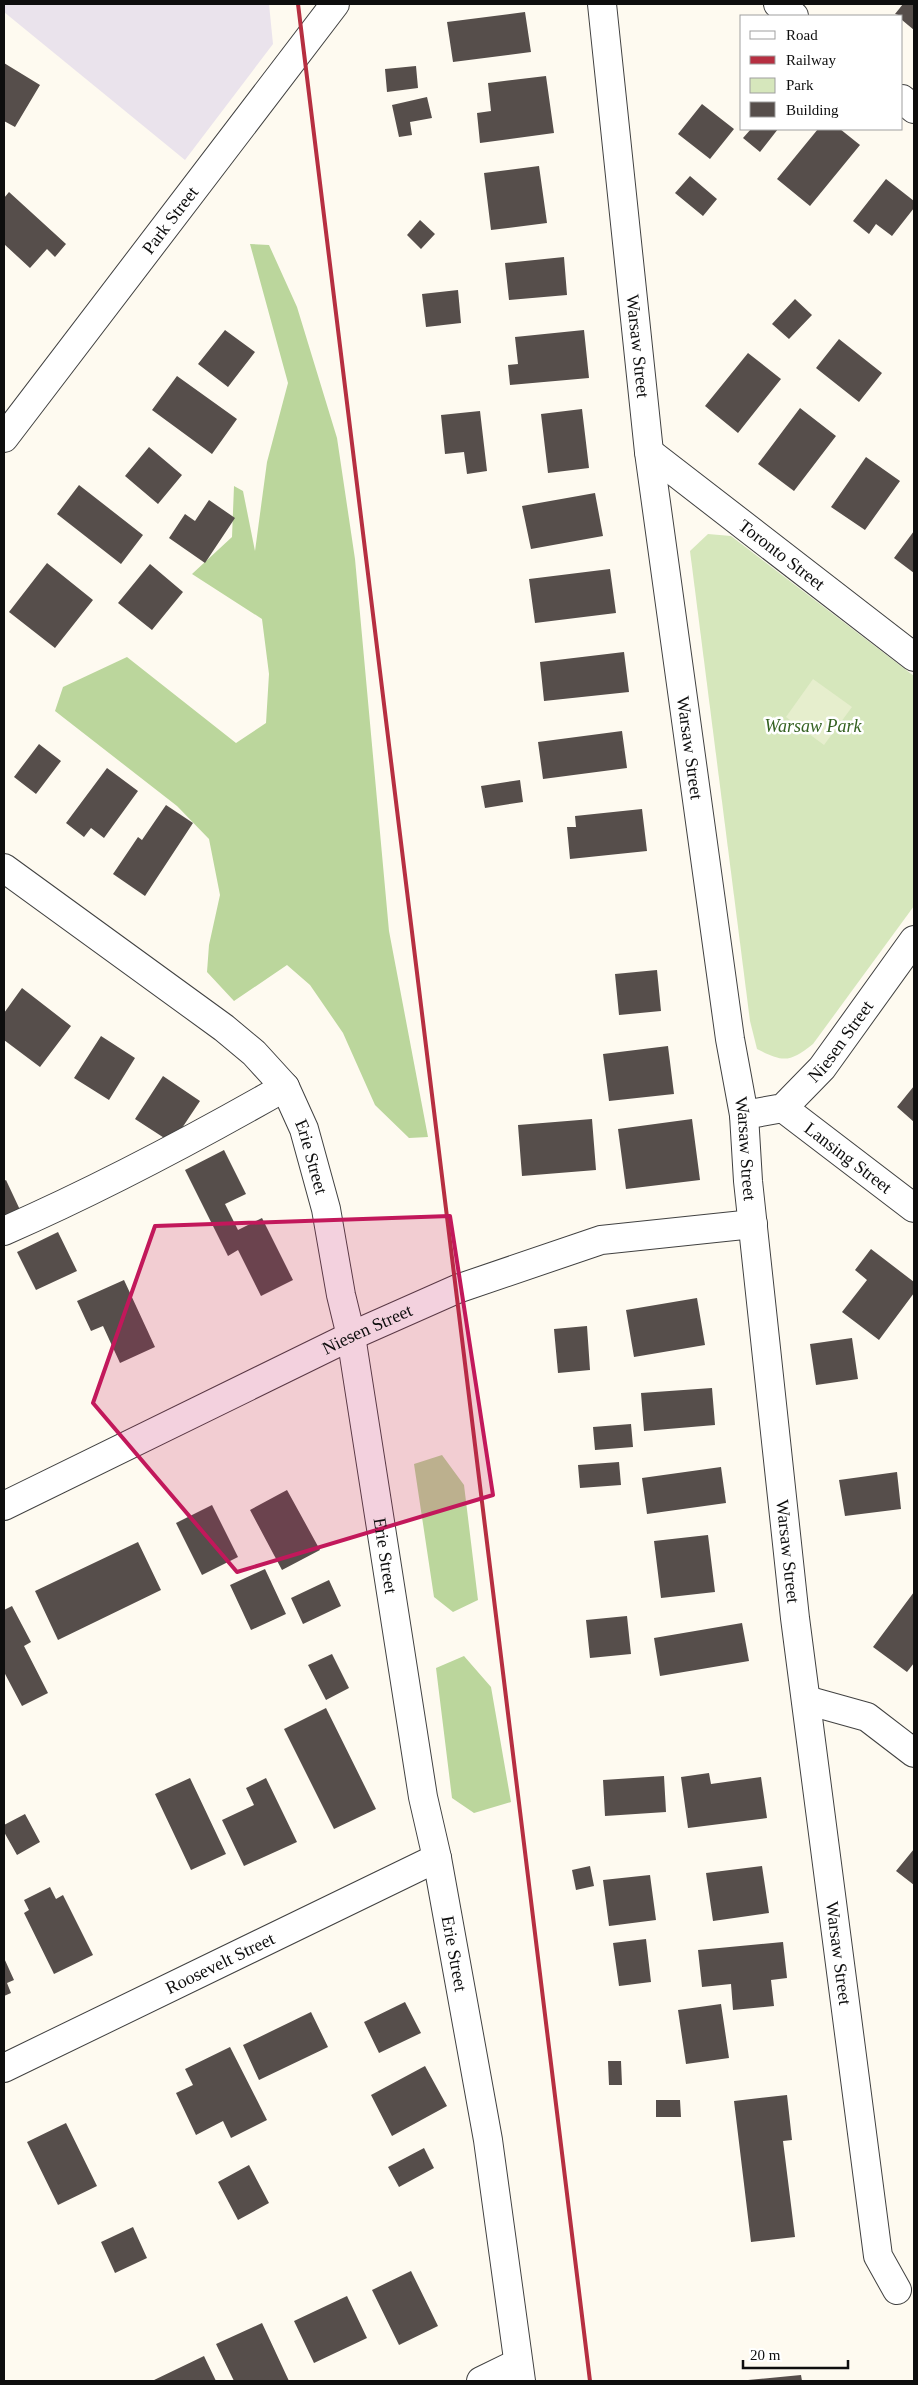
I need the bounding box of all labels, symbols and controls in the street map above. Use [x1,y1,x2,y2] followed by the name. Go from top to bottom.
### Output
[740,15,903,130] legend
[786,27,818,43] text: Road
[786,52,836,68] text: Railway
[786,77,814,93] text: Park
[786,102,839,118] text: Building
[138,182,202,258] street label: Park Street
[623,293,653,399] street label: Warsaw Street
[735,515,829,594] street label: Toronto Street
[673,695,707,801] street label: Warsaw Street
[765,716,862,736] park label: Warsaw Park
[804,997,877,1086] street label: Niesen Street
[731,1095,760,1202] street label: Warsaw Street
[291,1116,331,1196] street label: Erie Street
[801,1118,896,1197] street label: Lansing Street
[319,1300,415,1358] street label: Niesen Street
[772,1499,803,1604] street label: Warsaw Street
[370,1516,401,1595] street label: Erie Street
[822,1900,855,2006] street label: Warsaw Street
[438,1914,471,1993] street label: Erie Street
[162,1928,278,1998] street label: Roosevelt Street
[743,2338,848,2370] scale bar
[750,2347,781,2363] text: 20 m

